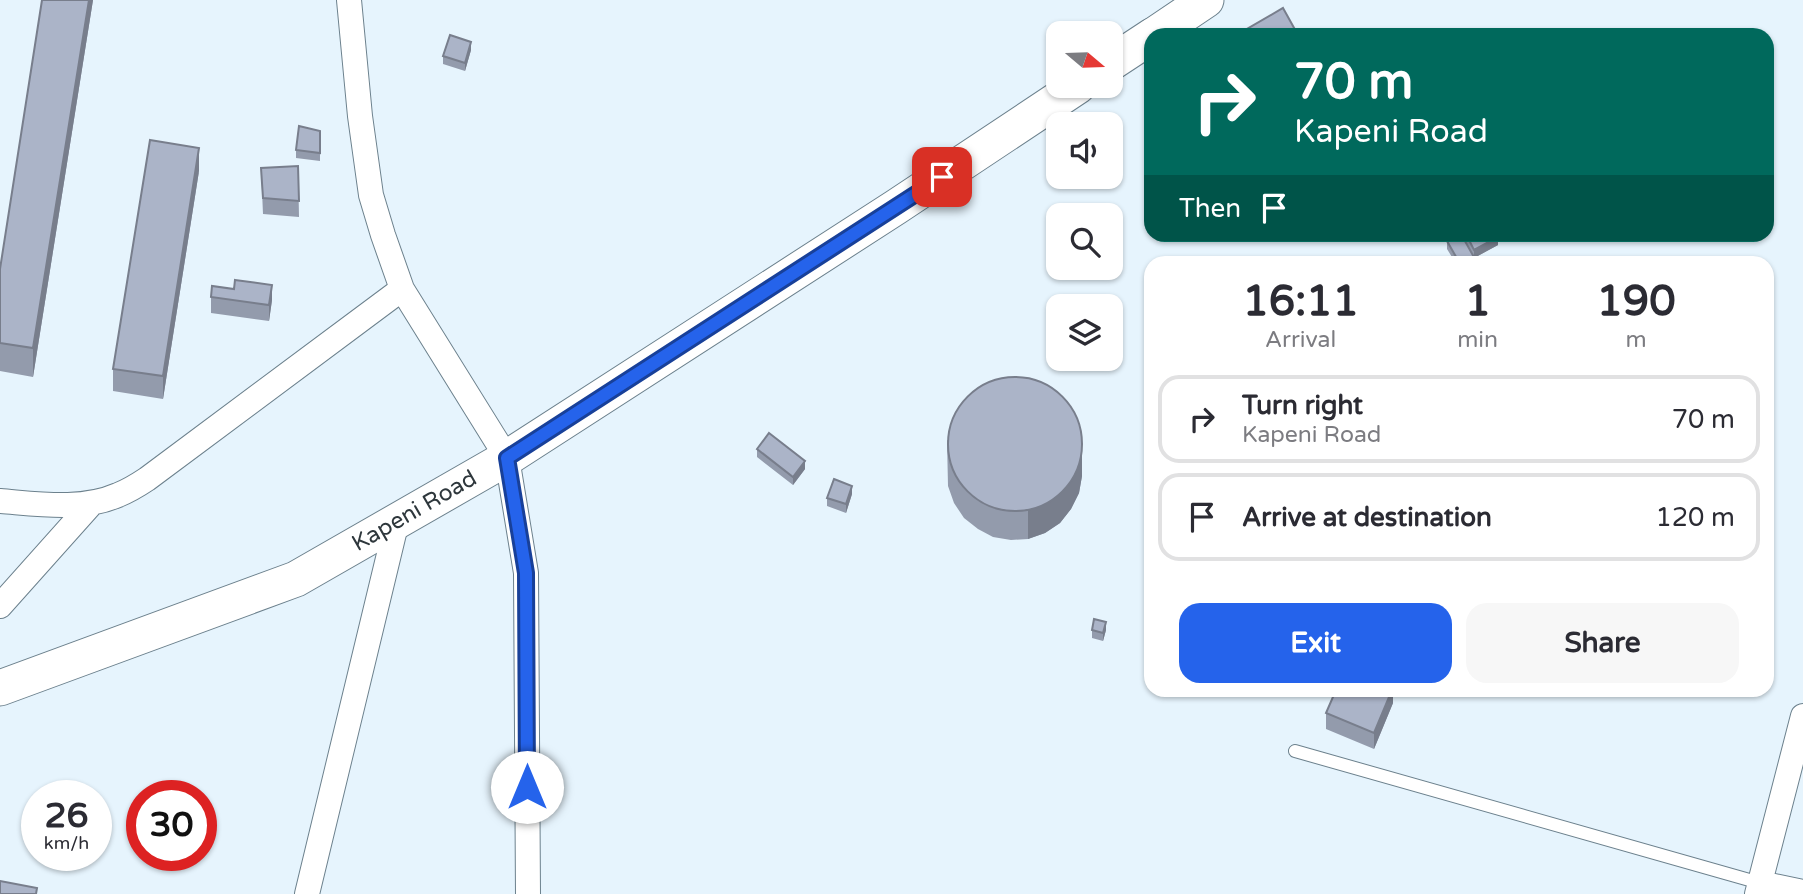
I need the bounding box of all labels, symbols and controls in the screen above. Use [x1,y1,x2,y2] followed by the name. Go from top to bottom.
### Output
[1046,21,1124,98] north arrow
[1046,21,1123,371] map controls
[1294,53,1413,112] text: 70 m
[1179,56,1270,147] icon: right
[1046,112,1123,189] button: sound
[1294,113,1488,151] text: Kapeni Road
[912,147,972,207] pin
[923,158,961,196] icon: arrive
[1255,189,1293,227] icon: arrive
[1179,193,1241,224] text: Then
[1046,203,1123,280] button: search
[1242,276,1359,327] text: 16:11
[1464,276,1491,327] text: 1
[1596,276,1676,327] text: 190
[1046,294,1123,371] button: layers
[1265,326,1336,354] text: Arrival
[1457,326,1498,354] text: min
[1625,326,1647,354] text: m
[1242,390,1363,421] text: Turn right
[1183,400,1221,438] icon: right
[1672,404,1735,435] text: 70 m
[1242,421,1381,449] text: Kapeni Road
[347,464,482,558] street label: Kapeni Road
[1183,498,1221,536] icon: arrive
[1242,502,1492,533] text: Arrive at destination
[1655,502,1735,533] text: 120 m
[1179,603,1452,683] button: Exit
[1466,603,1739,683] button: Share
[490,750,564,824] position arrow
[126,780,217,871] speed limit sign: 30
[45,795,88,837] text: 26
[44,832,89,854] text: km/h

